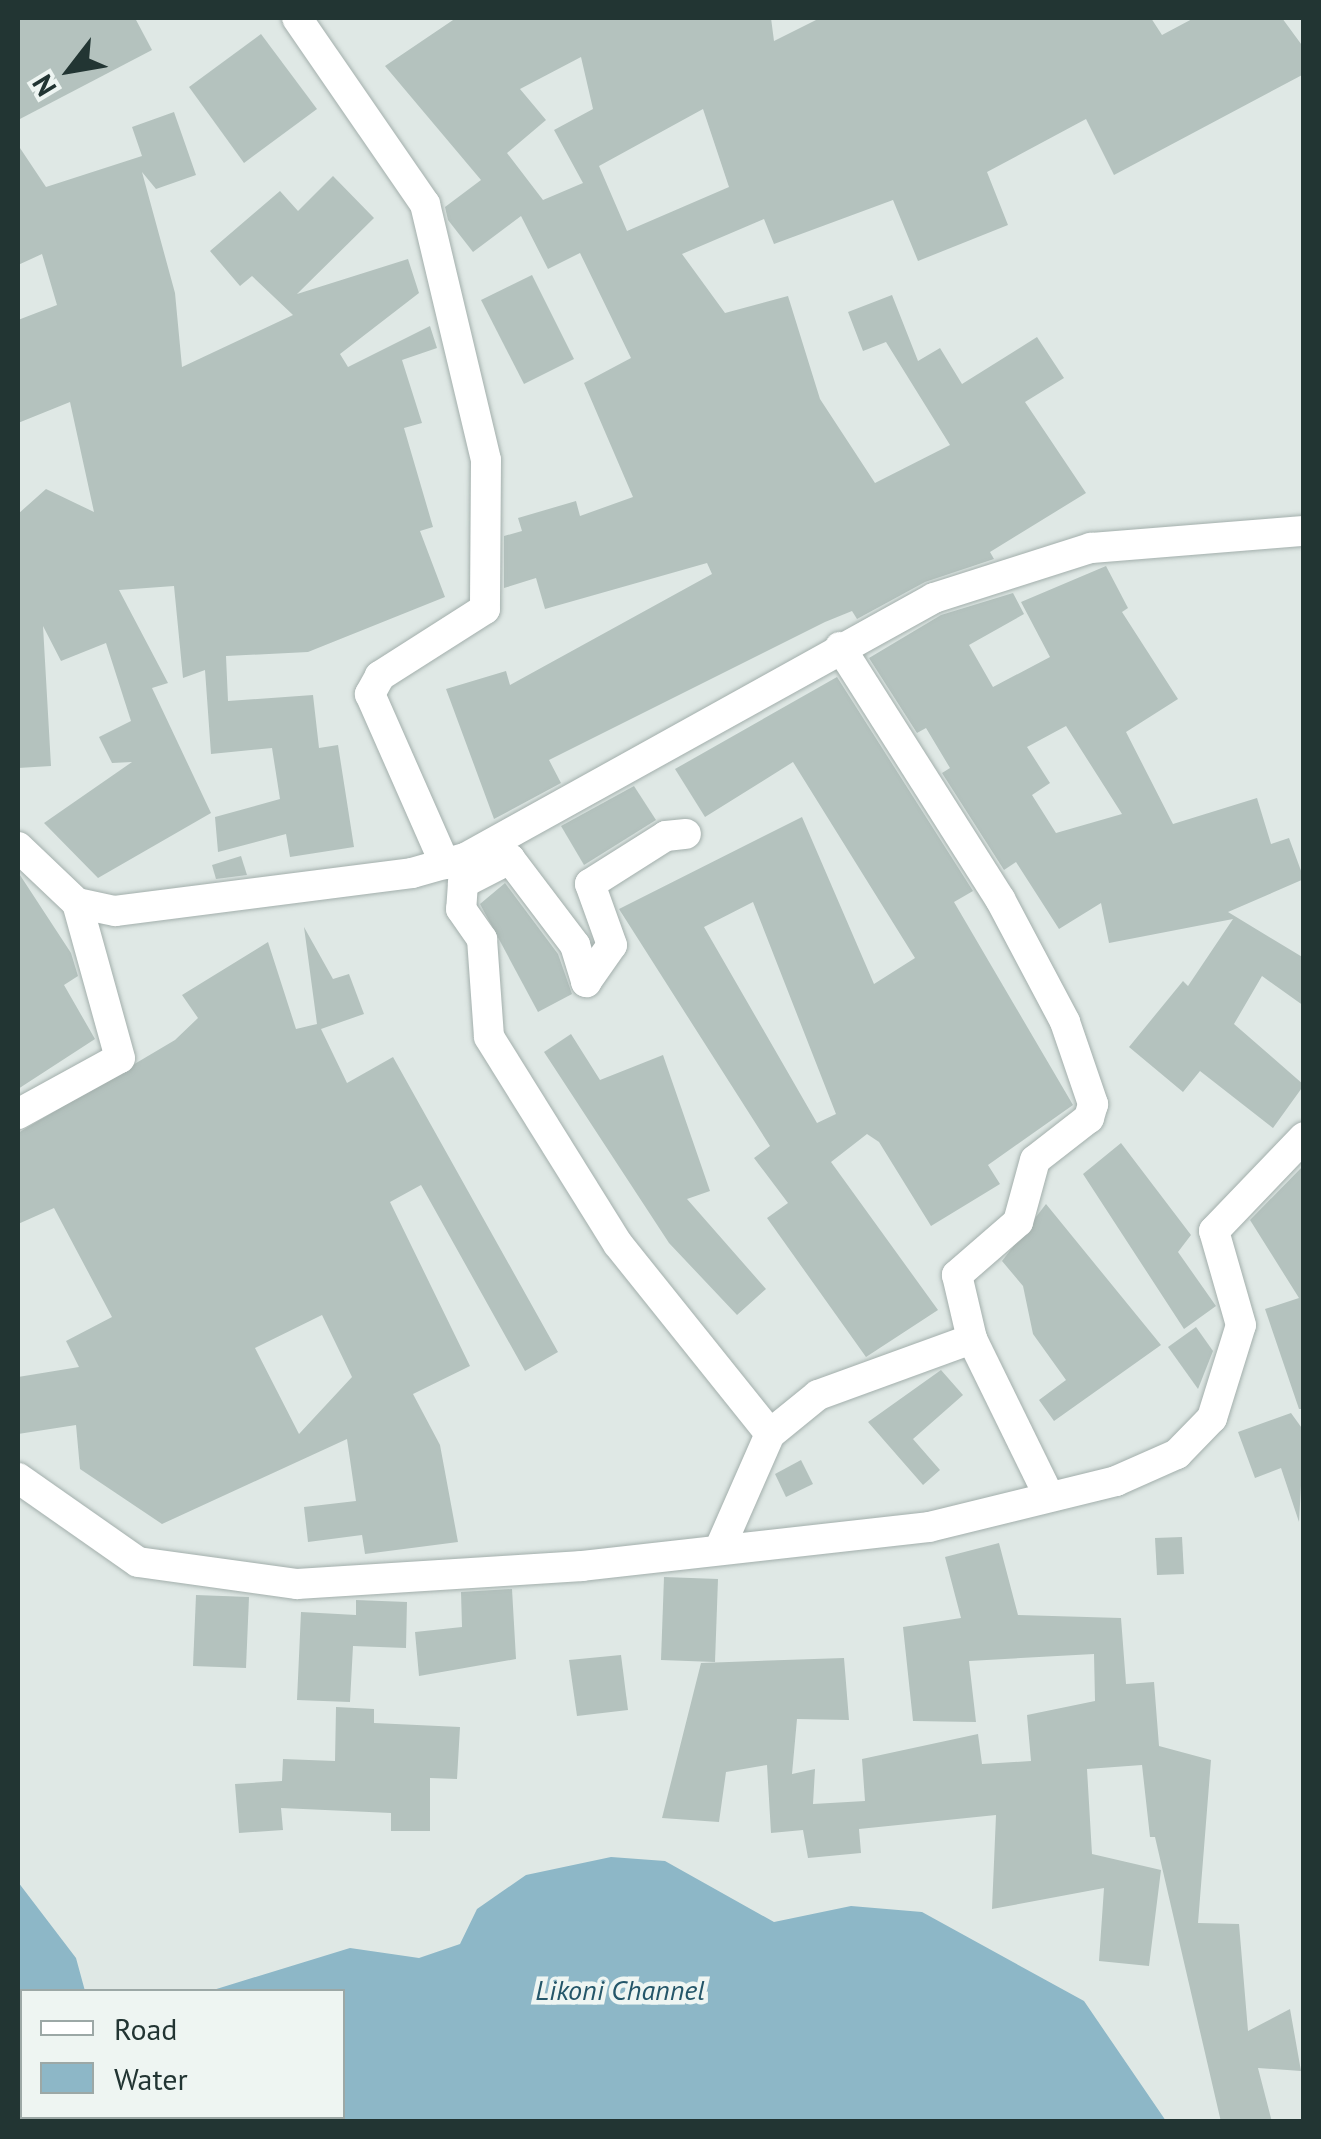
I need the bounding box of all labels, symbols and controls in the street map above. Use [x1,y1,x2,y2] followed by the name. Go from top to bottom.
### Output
[20,20,120,120] north arrow
[23,68,64,103] text: N
[535,1973,705,2007] water label: Likoni Channel
[20,1989,345,2119] legend
[114,2009,178,2048] text: Road
[114,2059,188,2098] text: Water

